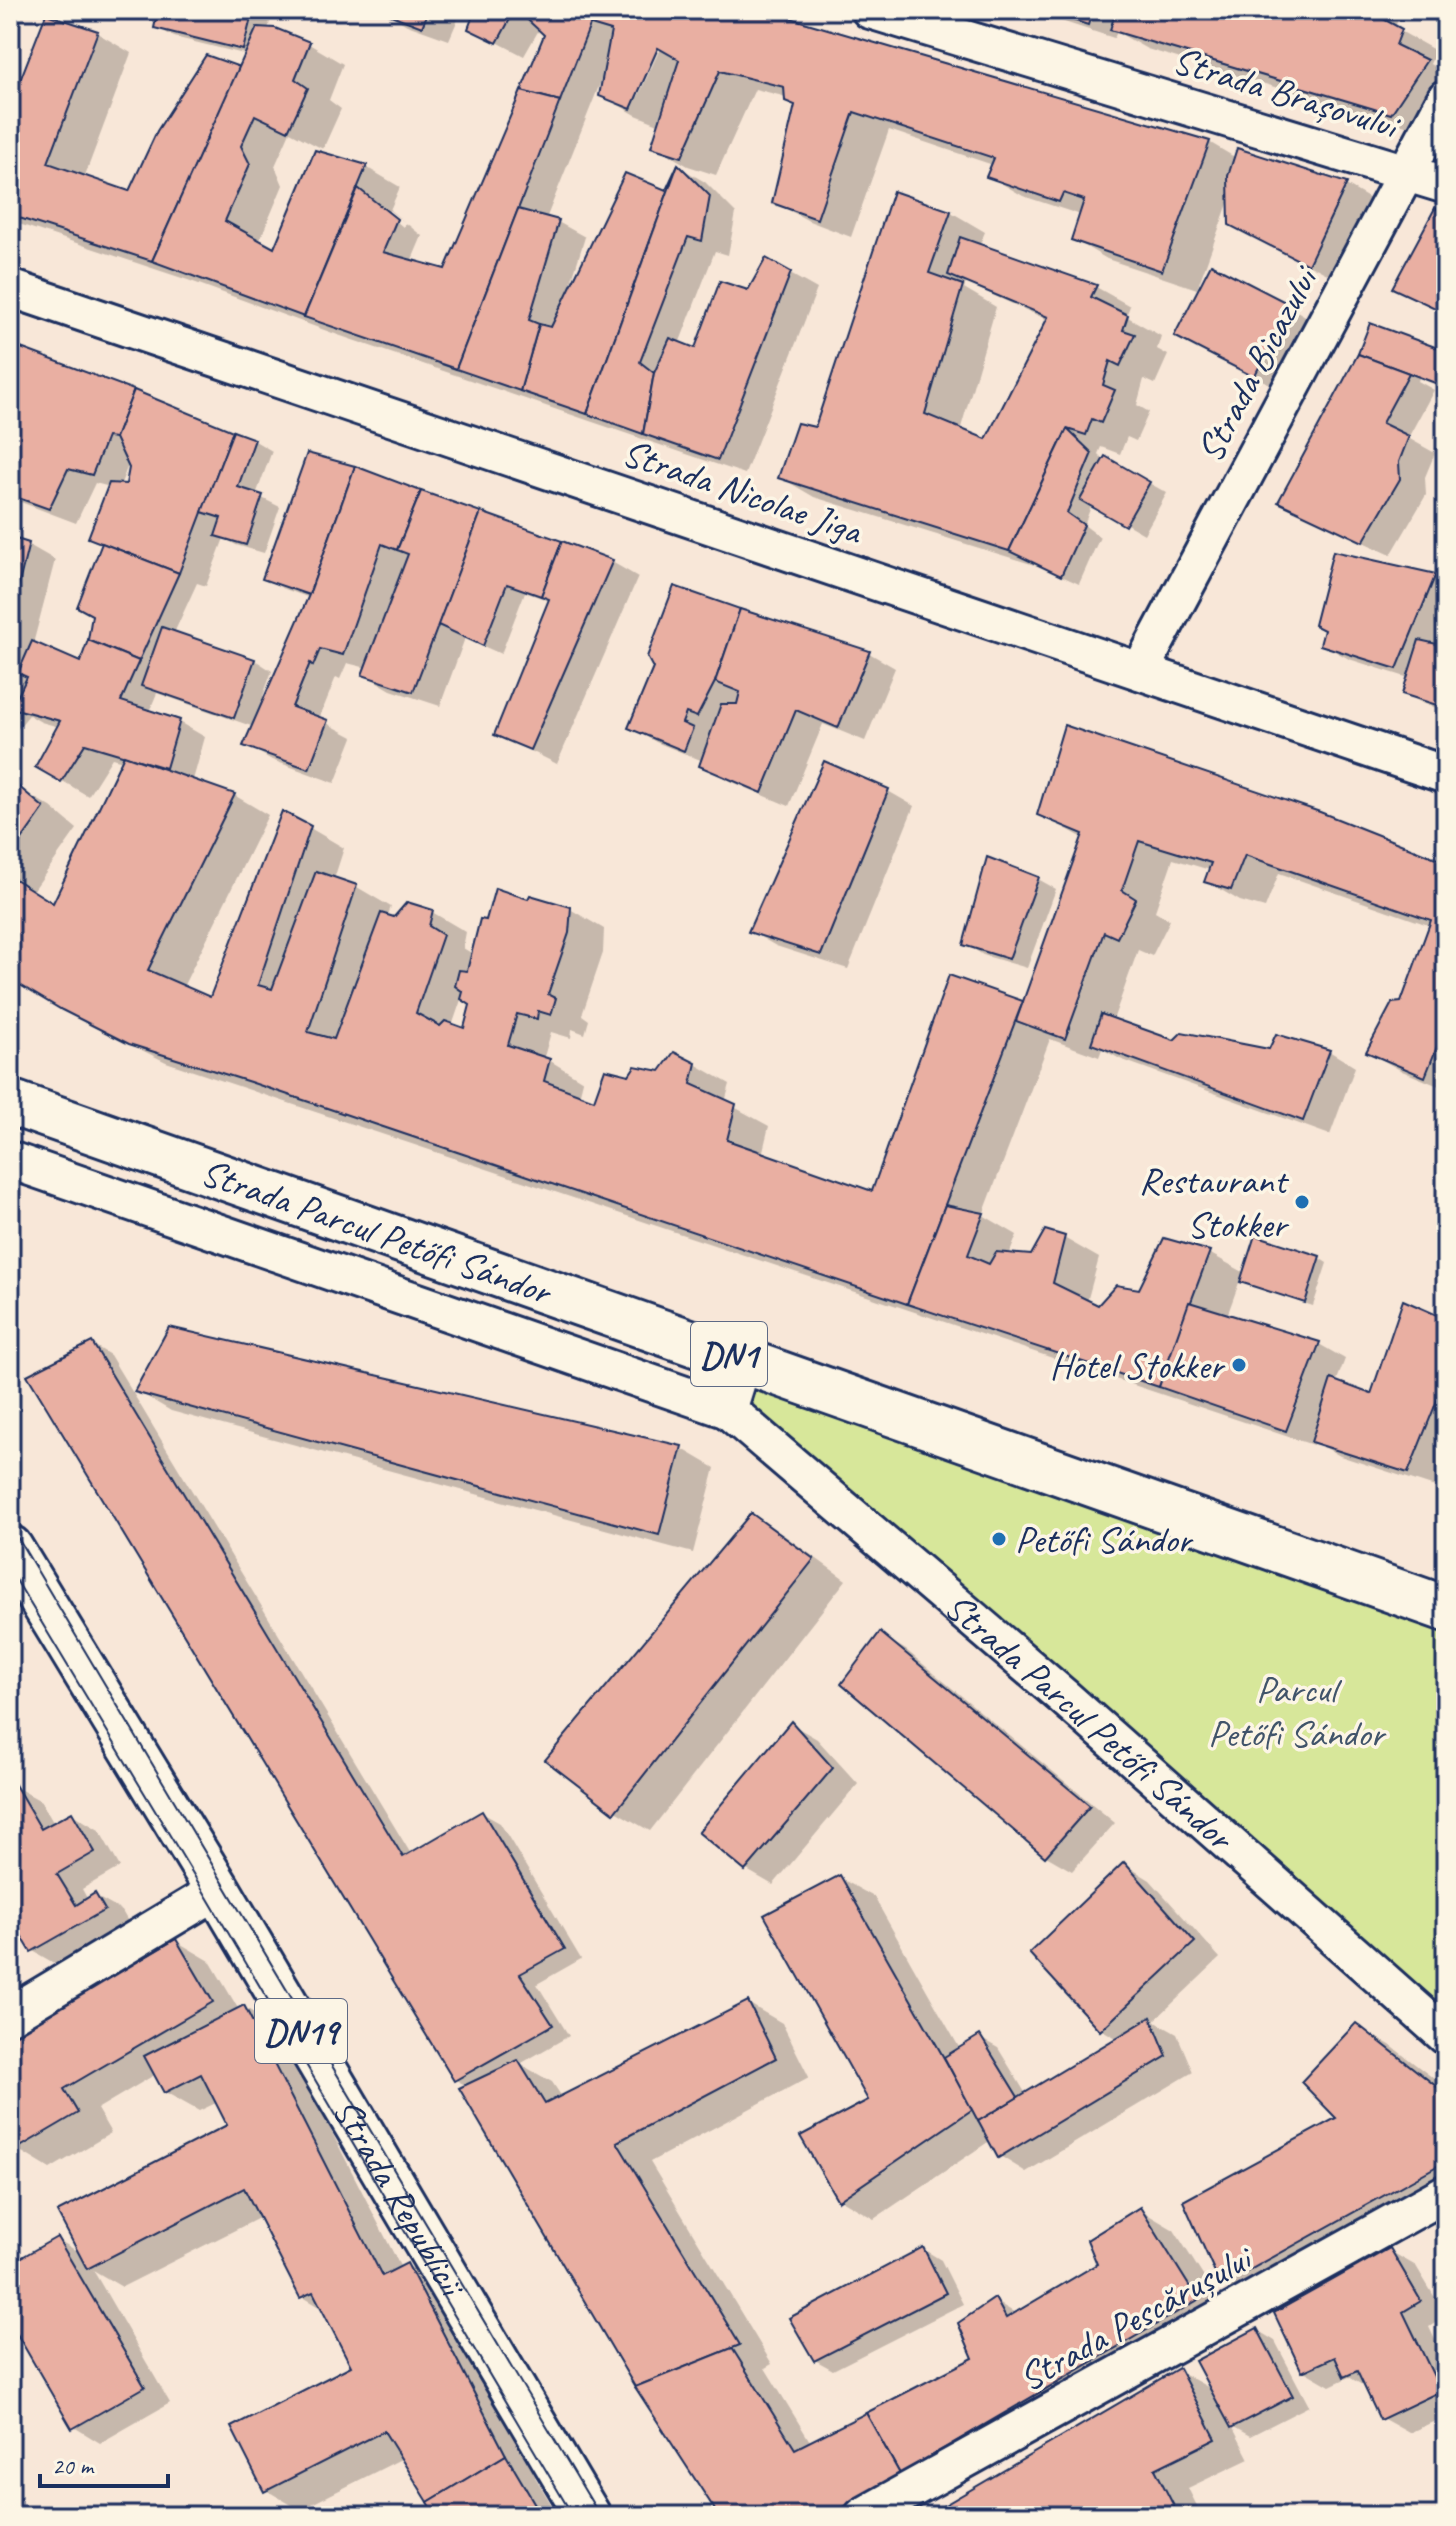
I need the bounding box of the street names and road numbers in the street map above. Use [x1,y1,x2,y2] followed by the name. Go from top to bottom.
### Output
[1167,36,1406,150] street label: Strada Brașovului
[1186,257,1329,470] street label: Strada Bicazului
[616,429,870,555] street label: Strada Nicolae Jiga
[195,1148,560,1316] street label: Strada Parcul Petőfi Sándor
[691,1322,767,1386] road number: DN1
[935,1583,1245,1862] street label: Strada Parcul Petőfi Sándor
[255,1999,347,2063] road number: DN19
[322,2090,477,2306] street label: Strada Republicii
[1010,2233,1262,2401] street label: Strada Pescărușului

